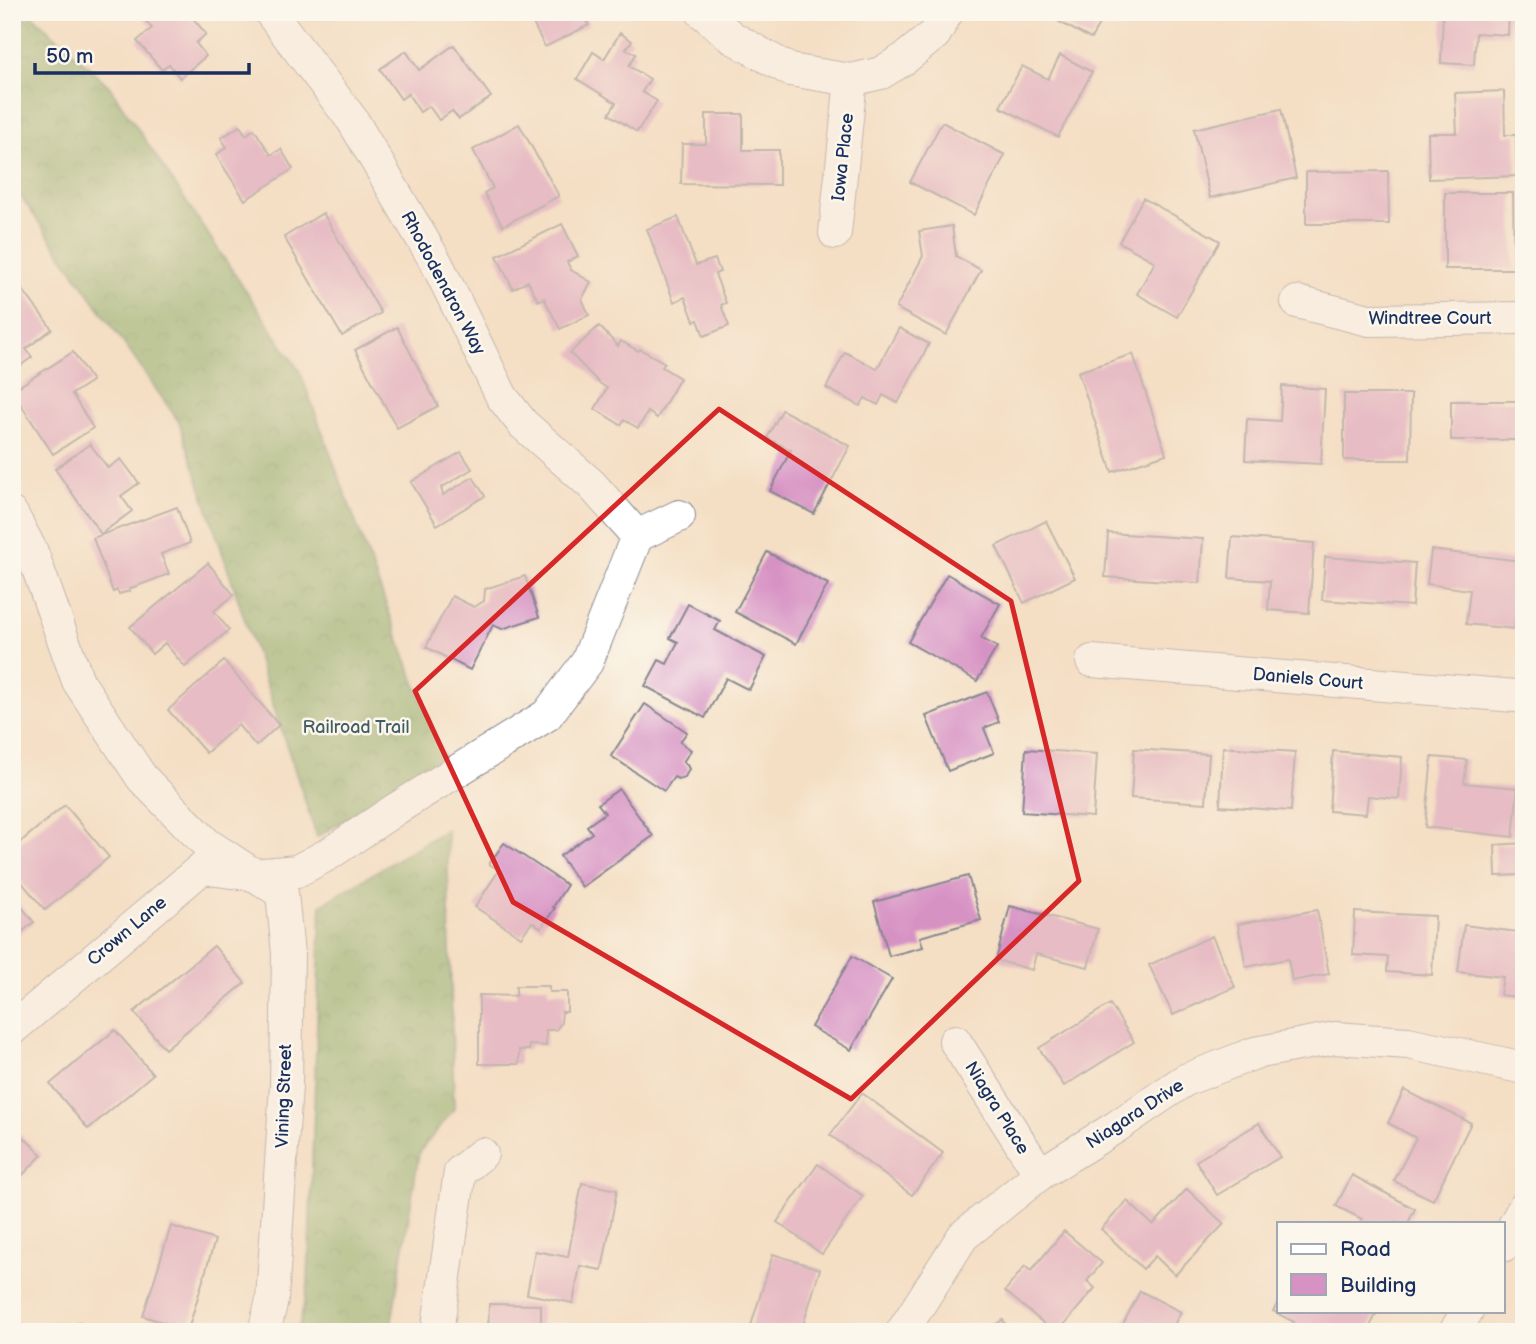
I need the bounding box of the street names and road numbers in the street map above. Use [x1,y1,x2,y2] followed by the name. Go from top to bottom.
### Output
[828,112,858,202] street label: Iowa Place
[396,208,490,359] street label: Rhododendron Way
[1368,308,1492,329] street label: Windtree Court
[1252,664,1365,694] street label: Daniels Court
[83,892,171,970] street label: Crown Lane
[272,1043,296,1148] street label: Vining Street
[960,1058,1034,1158] street label: Niagra Place
[1082,1075,1188,1153] street label: Niagara Drive

